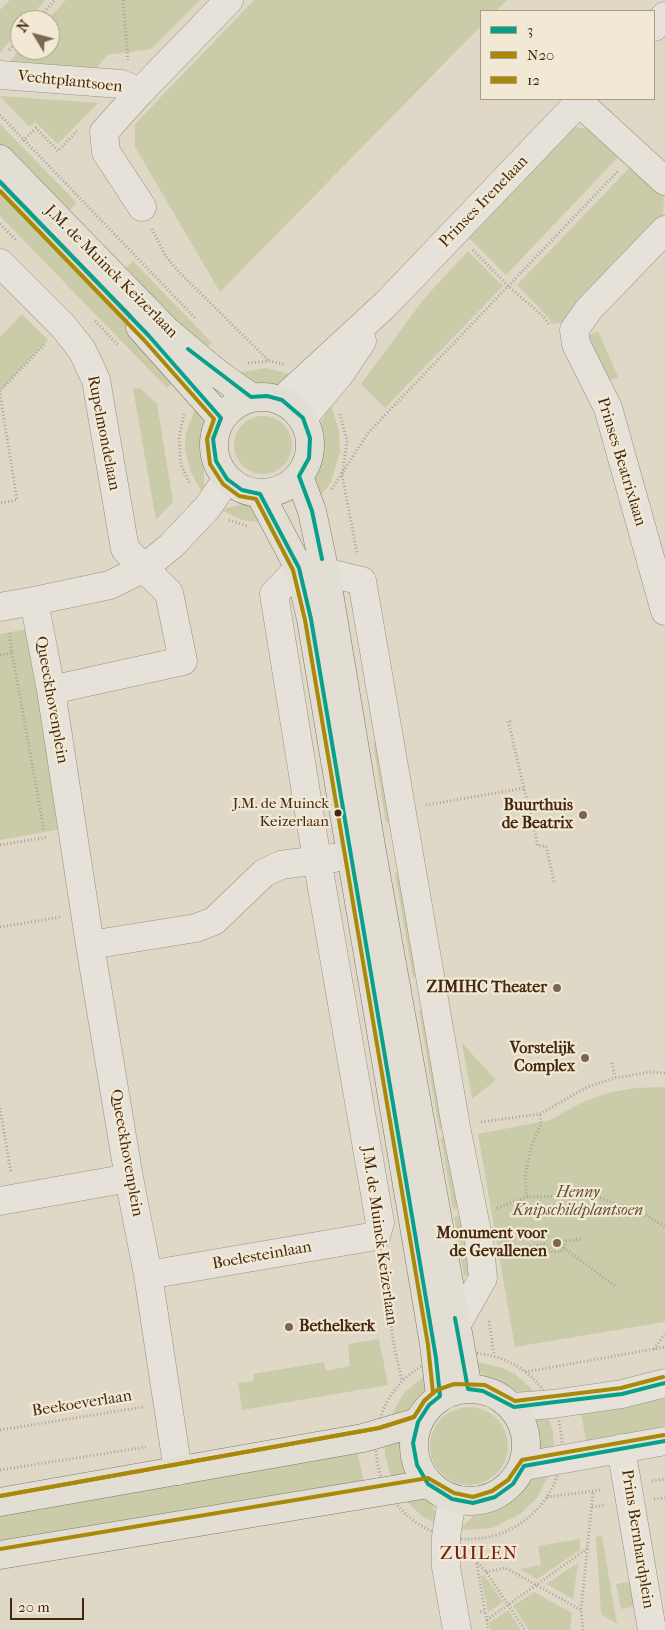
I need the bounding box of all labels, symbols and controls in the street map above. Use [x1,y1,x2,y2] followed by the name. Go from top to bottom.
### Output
[10,10,60,60] north arrow
[480,10,655,100] legend
[13,17,33,36] text: N
[527,21,533,39] text: 3
[527,46,554,64] text: N20
[17,67,123,97] street label: Vechtplantsoen
[527,71,540,89] text: 12
[435,152,533,252] street label: Prinses Irenelaan
[40,201,182,343] street label: J.M. de Muinck Keizerlaan
[82,374,124,492] street label: Rupelmondelaan
[592,395,650,529] street label: Prinses Beatrixlaan
[30,635,72,765] street label: Queeckhovenplein
[233,795,329,830] place label: J.M. de Muinck Keizerlaan
[502,796,573,834] place label: Buurthuis de Beatrix
[333,808,343,818] marker: J.M. de Muinck Keizerlaan
[577,809,589,821] marker: Buurthuis de Beatrix
[427,978,547,998] place label: ZIMIHC Theater
[551,982,563,994] marker: ZIMIHC Theater
[510,1039,575,1077] place label: Vorstelijk Complex
[579,1052,591,1064] marker: Vorstelijk Complex
[105,1088,147,1218] street label: Queeckhovenplein
[357,1145,401,1327] street label: J.M. de Muinck Keizerlaan
[513,1183,643,1221] park label: Henny Knipschildplantsoen
[436,1224,547,1262] place label: Monument voor de Gevallenen
[551,1237,563,1249] marker: Monument voor de Gevallenen
[211,1238,313,1274] street label: Boelesteinlaan
[299,1317,375,1337] place label: Bethelkerk
[283,1321,295,1333] marker: Bethelkerk
[31,1387,133,1421] street label: Beekoeverlaan
[617,1468,657,1610] street label: Prins Bernhardplein
[439,1543,519,1565] district label: ZUILEN
[12,1588,86,1620] scale bar
[18,1598,50,1616] text: 20 m

